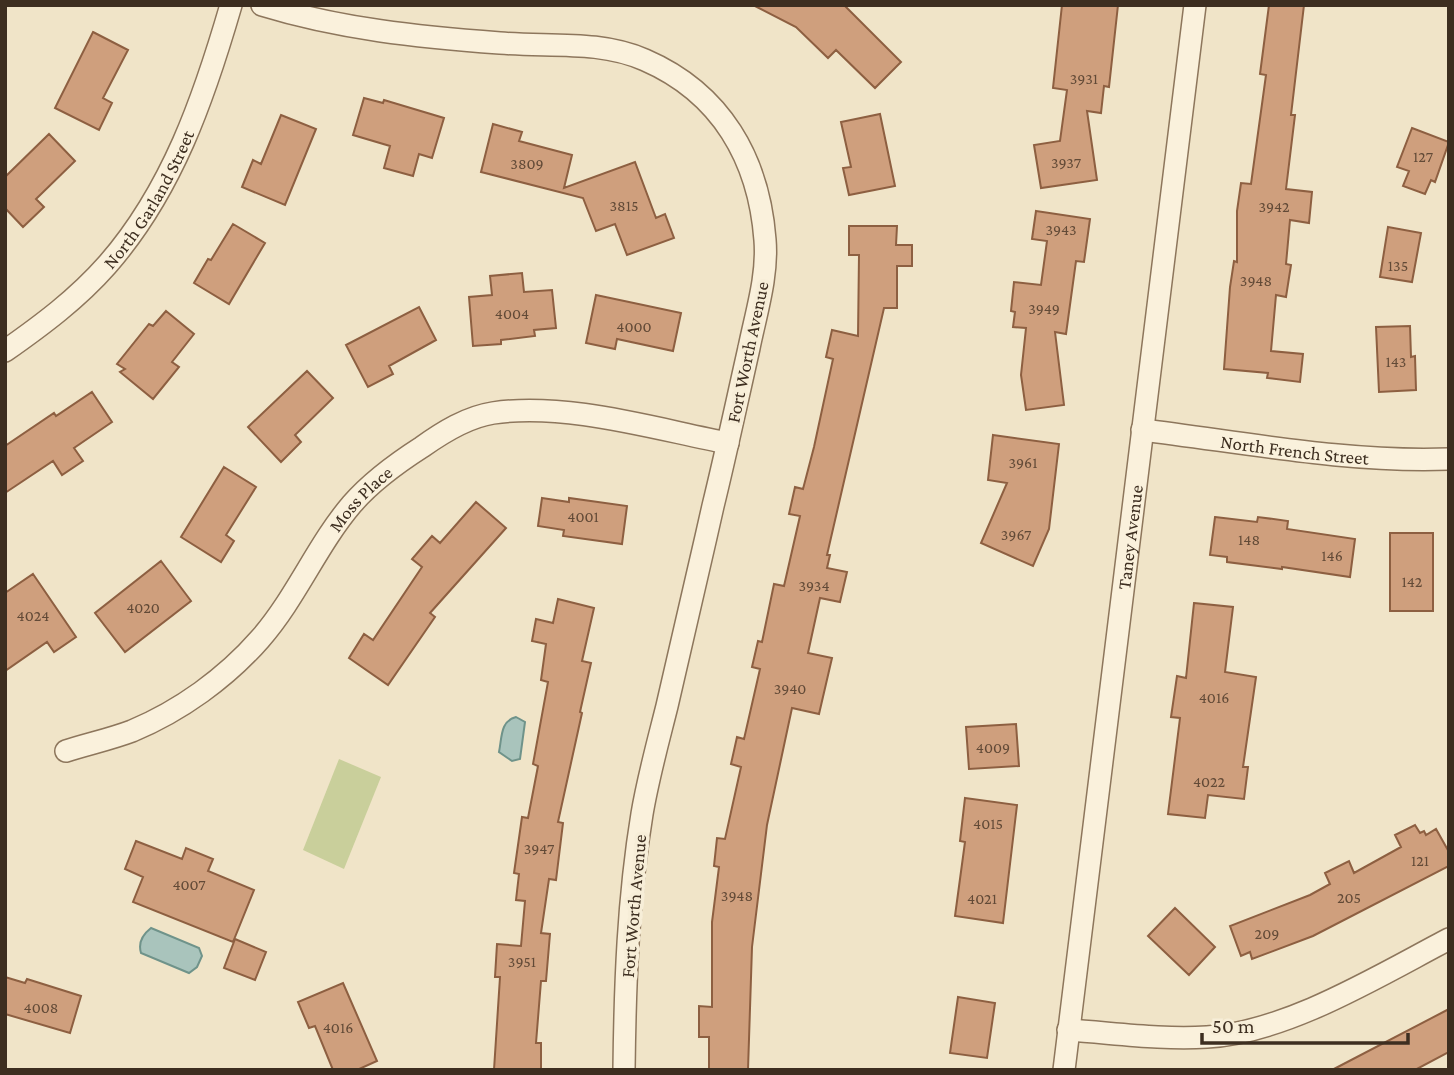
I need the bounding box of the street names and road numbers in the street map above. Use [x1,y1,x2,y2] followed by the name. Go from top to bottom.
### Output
[99,126,199,273] street label: North Garland Street
[722,280,773,425] street label: Fort Worth Avenue
[1219,431,1370,469] street label: North French Street
[324,462,396,536] street label: Moss Place
[1113,484,1147,591] street label: Taney Avenue
[617,833,650,979] street label: Fort Worth Avenue

